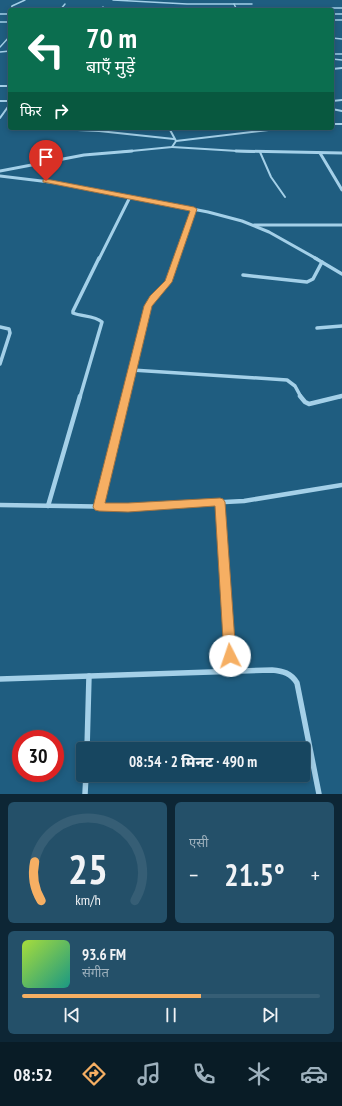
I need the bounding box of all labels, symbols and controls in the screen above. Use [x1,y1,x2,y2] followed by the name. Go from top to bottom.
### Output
[86,19,137,56] text: 70 m
[20,24,72,76] icon: left
[86,55,135,78] text: बाएँ मुड़ें
[50,100,72,122] icon: right
[20,101,42,120] text: फिर
[29,140,63,181] pin
[35,146,57,168] icon: arrive
[209,635,251,677] position arrow
[12,730,64,782] speed limit sign: 30
[129,752,257,771] text: 08:54 · 2 मिनट · 490 m
[189,834,208,851] text: एसी
[68,841,107,894] text: 25
[224,855,285,894] text: 21.5°
[189,861,198,889] text: −
[311,861,320,889] text: +
[75,889,100,908] text: km/h
[82,945,126,964] text: 93.6 FM
[82,964,109,981] text: संगीत
[61,1004,83,1026] icon: previous
[160,1004,182,1026] icon: pause
[259,1004,281,1026] icon: next
[80,1060,108,1088] icon: directions
[135,1060,163,1088] icon: music
[190,1060,218,1088] icon: phone
[245,1060,273,1088] icon: climate
[300,1060,328,1088] icon: car
[14,1063,53,1086] text: 08:52

